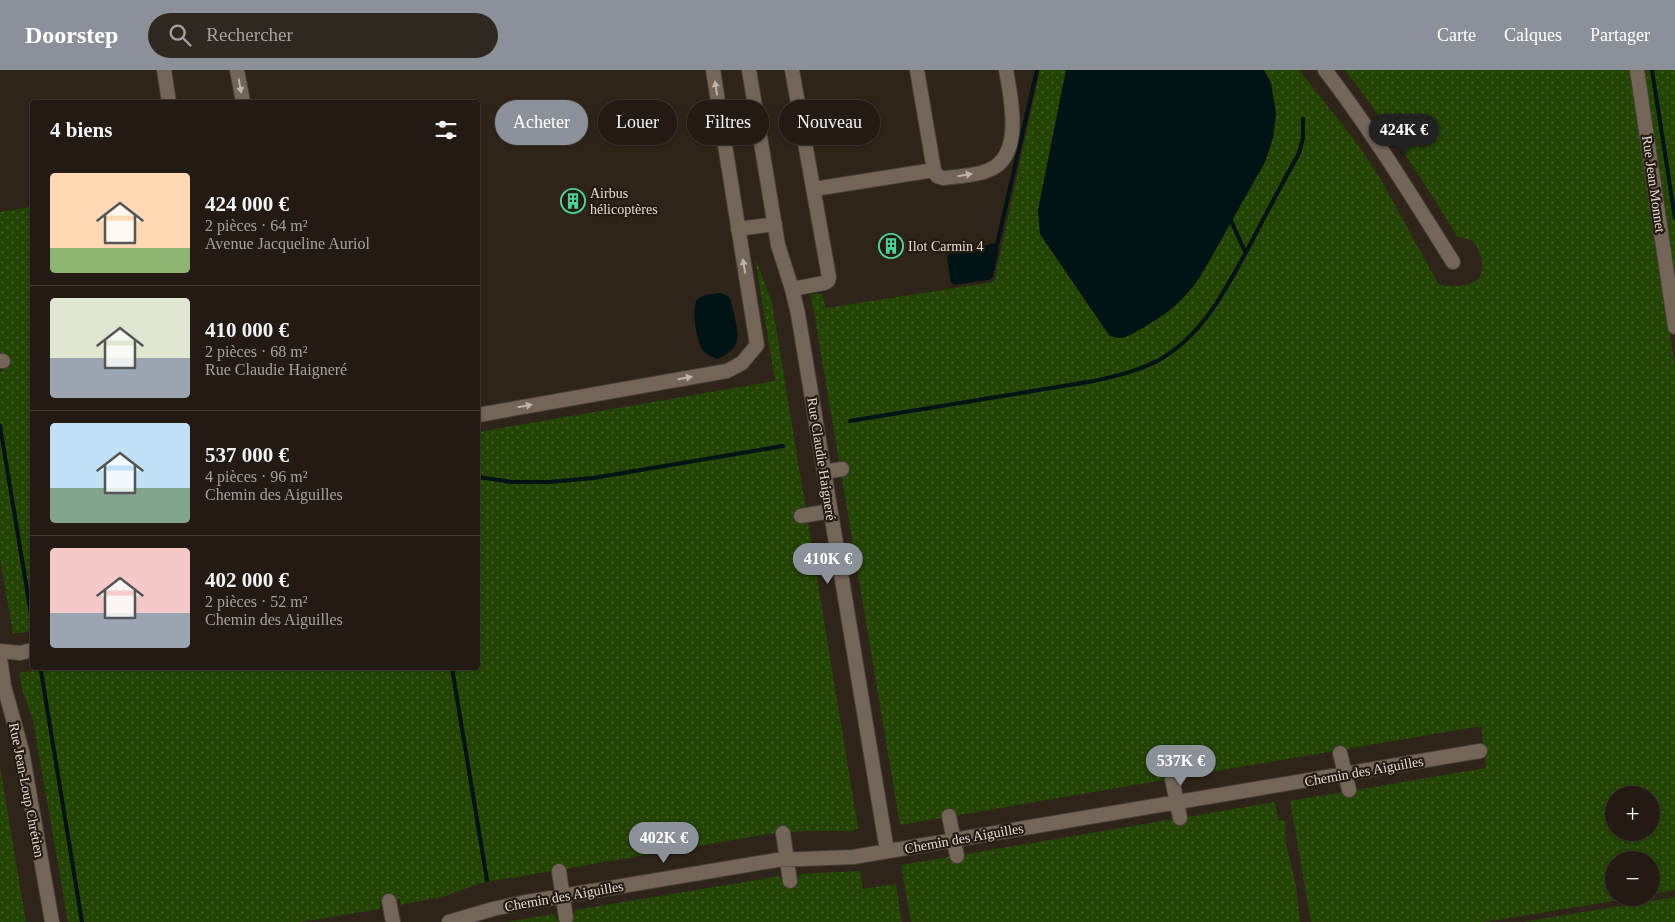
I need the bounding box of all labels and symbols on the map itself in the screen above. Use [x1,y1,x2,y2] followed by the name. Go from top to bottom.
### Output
[236,79,244,95] one-way arrow
[711,80,719,96] one-way arrow
[1363,114,1445,156] pin: 424K €
[1639,135,1668,234] street label: Rue Jean Monnet
[957,170,973,178] one-way arrow
[590,186,658,217] place label: Airbus hélicoptères
[560,188,586,214] building icon: Airbus hélicoptères
[878,233,904,259] building icon: Ilot Carmin 4
[908,239,983,254] place label: Ilot Carmin 4
[740,258,748,274] one-way arrow
[678,374,694,382] one-way arrow
[804,396,839,522] street label: Rue Claudie Haigneré
[518,402,534,410] one-way arrow
[787,542,869,585] pin: 410K €
[6,721,47,859] street label: Rue Jean-Loup Chrétien
[1140,744,1222,787] pin: 537K €
[1303,754,1425,789] street label: Chemin des Aiguilles
[903,821,1025,856] street label: Chemin des Aiguilles
[623,822,705,864] pin: 402K €
[503,879,625,914] street label: Chemin des Aiguilles

